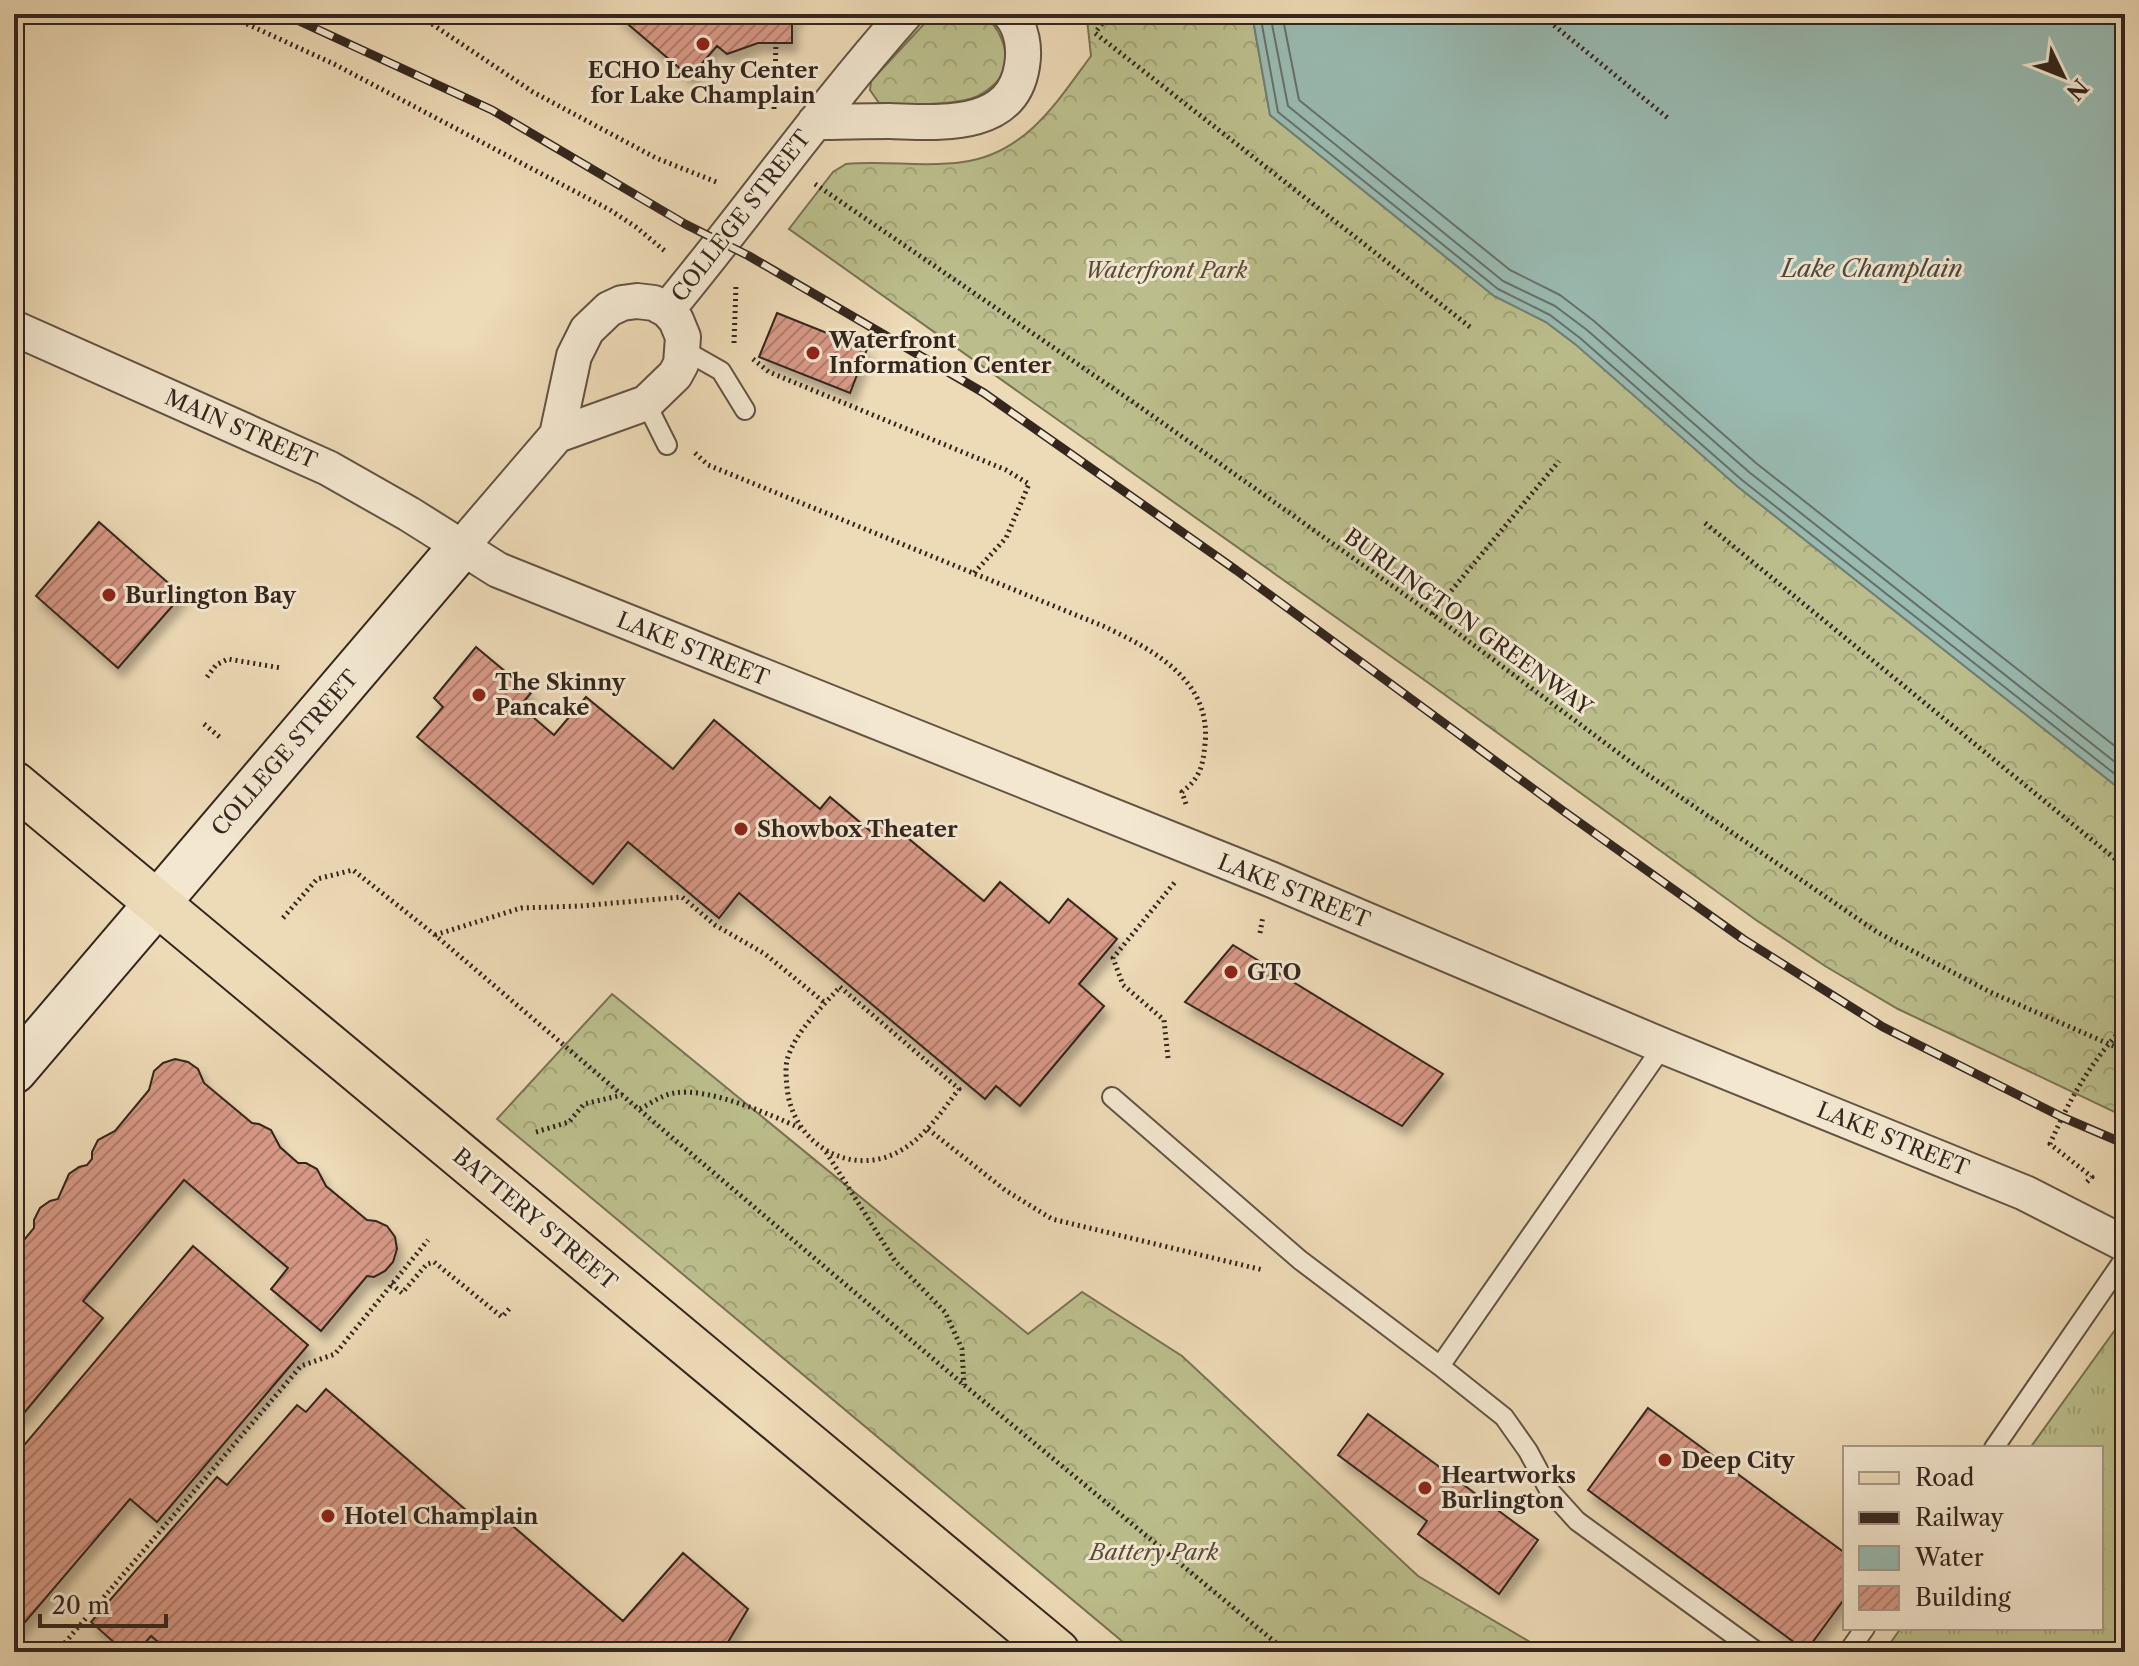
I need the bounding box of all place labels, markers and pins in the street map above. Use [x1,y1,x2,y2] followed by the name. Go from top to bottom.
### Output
[694,35,712,53] marker: ECHO Leahy Center for Lake Champlain
[588,57,818,109] place label: ECHO Leahy Center for Lake Champlain
[828,327,1052,379] place label: Waterfront Information Center
[804,344,822,362] marker: Waterfront Information Center
[125,582,296,609] place label: Burlington Bay
[100,586,118,604] marker: Burlington Bay
[495,669,626,721] place label: The Skinny Pancake
[470,686,488,704] marker: The Skinny Pancake
[757,816,958,843] place label: Showbox Theater
[732,820,750,838] marker: Showbox Theater
[1247,959,1301,986] place label: GTO
[1222,963,1240,981] marker: GTO
[1681,1447,1795,1474] place label: Deep City
[1656,1451,1674,1469] marker: Deep City
[1441,1462,1576,1514] place label: Heartworks Burlington
[1416,1479,1434,1497] marker: Heartworks Burlington
[344,1503,538,1530] place label: Hotel Champlain
[319,1507,337,1525] marker: Hotel Champlain

